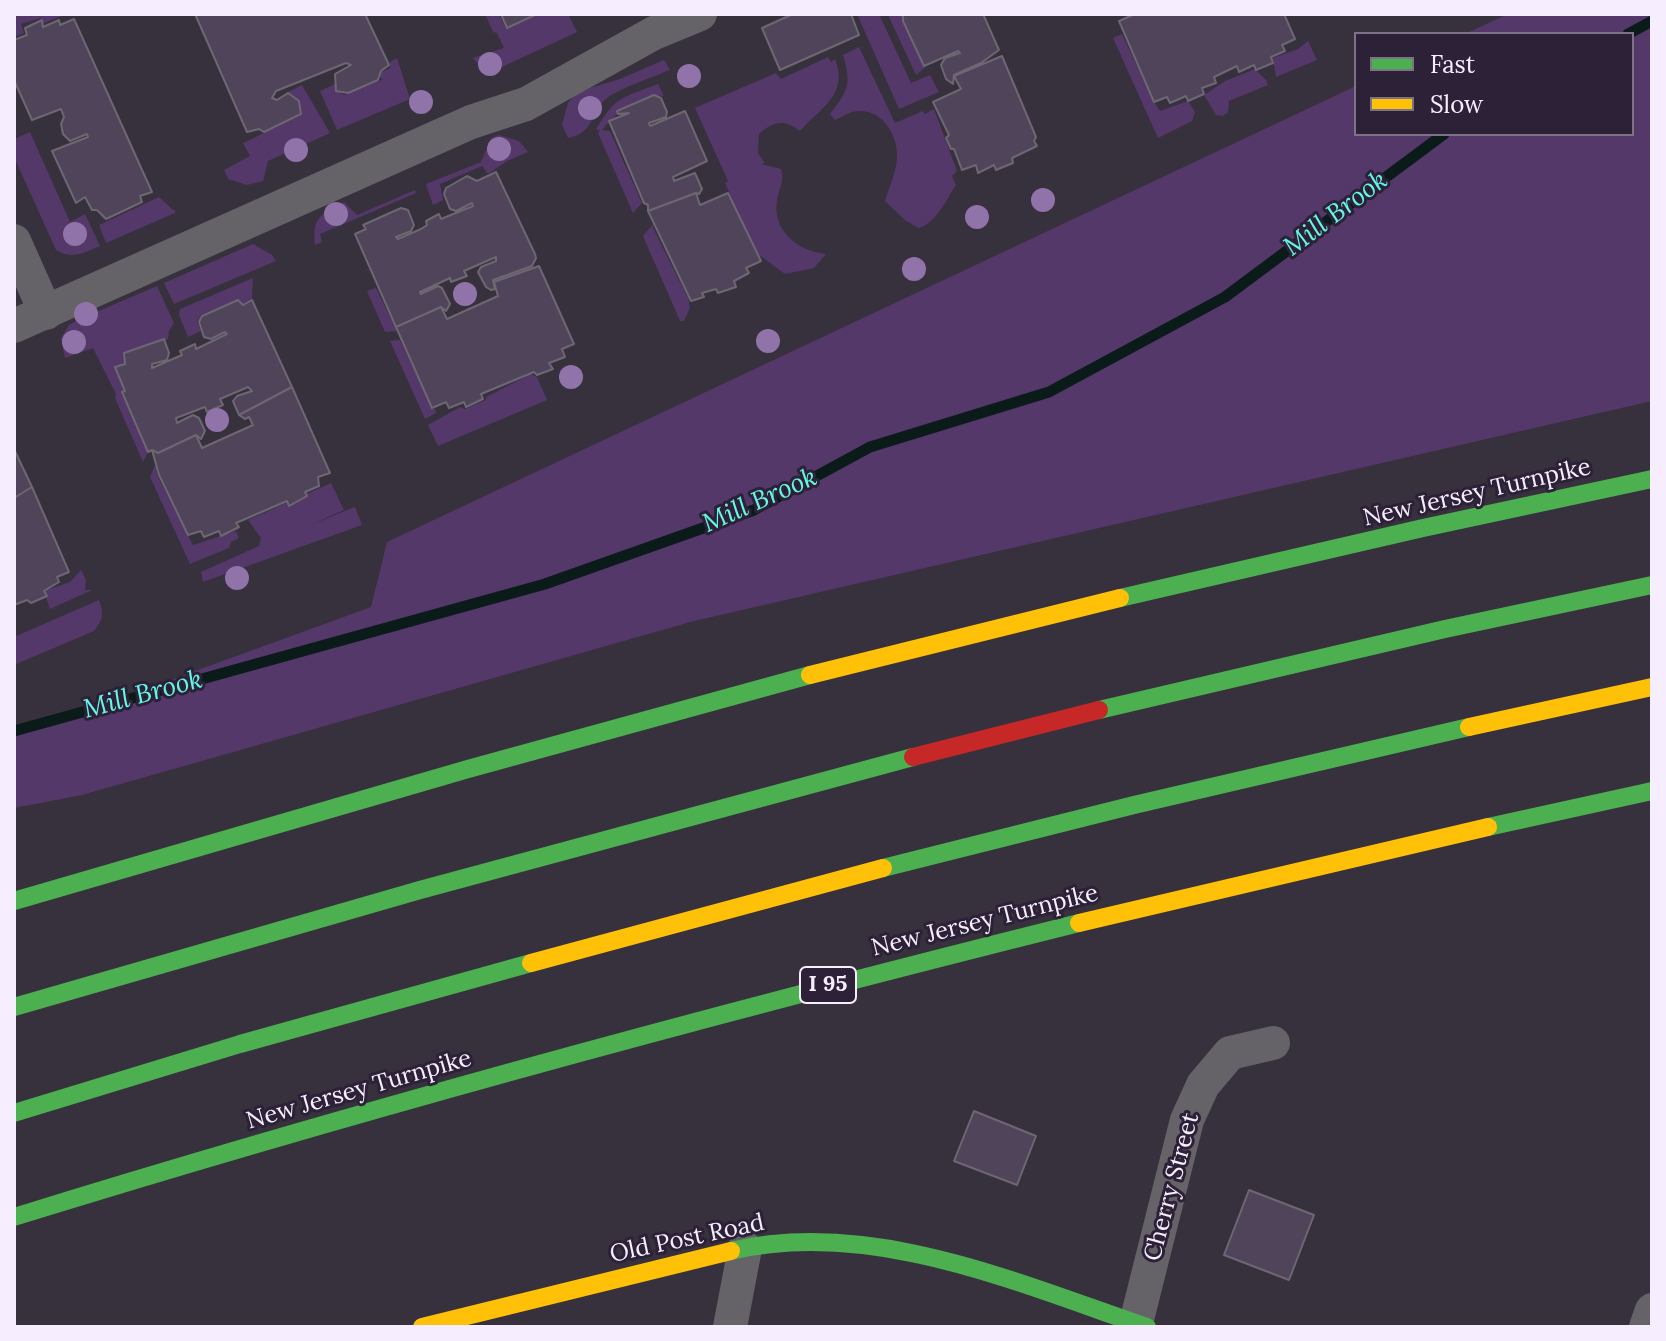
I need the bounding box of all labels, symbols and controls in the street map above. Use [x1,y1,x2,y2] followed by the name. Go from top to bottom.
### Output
[1354,32,1634,136] legend
[1430,49,1475,80] text: Fast
[1430,89,1483,120] text: Slow
[1278,165,1394,263] water label: Mill Brook
[1360,453,1594,533] street label: New Jersey Turnpike
[698,462,822,540] water label: Mill Brook
[80,664,206,726] water label: Mill Brook
[869,879,1101,963] street label: New Jersey Turnpike
[800,967,856,1003] road number: I 95
[243,1044,475,1136] street label: New Jersey Turnpike
[1138,1110,1206,1264] street label: Cherry Street
[607,1209,767,1269] street label: Old Post Road

